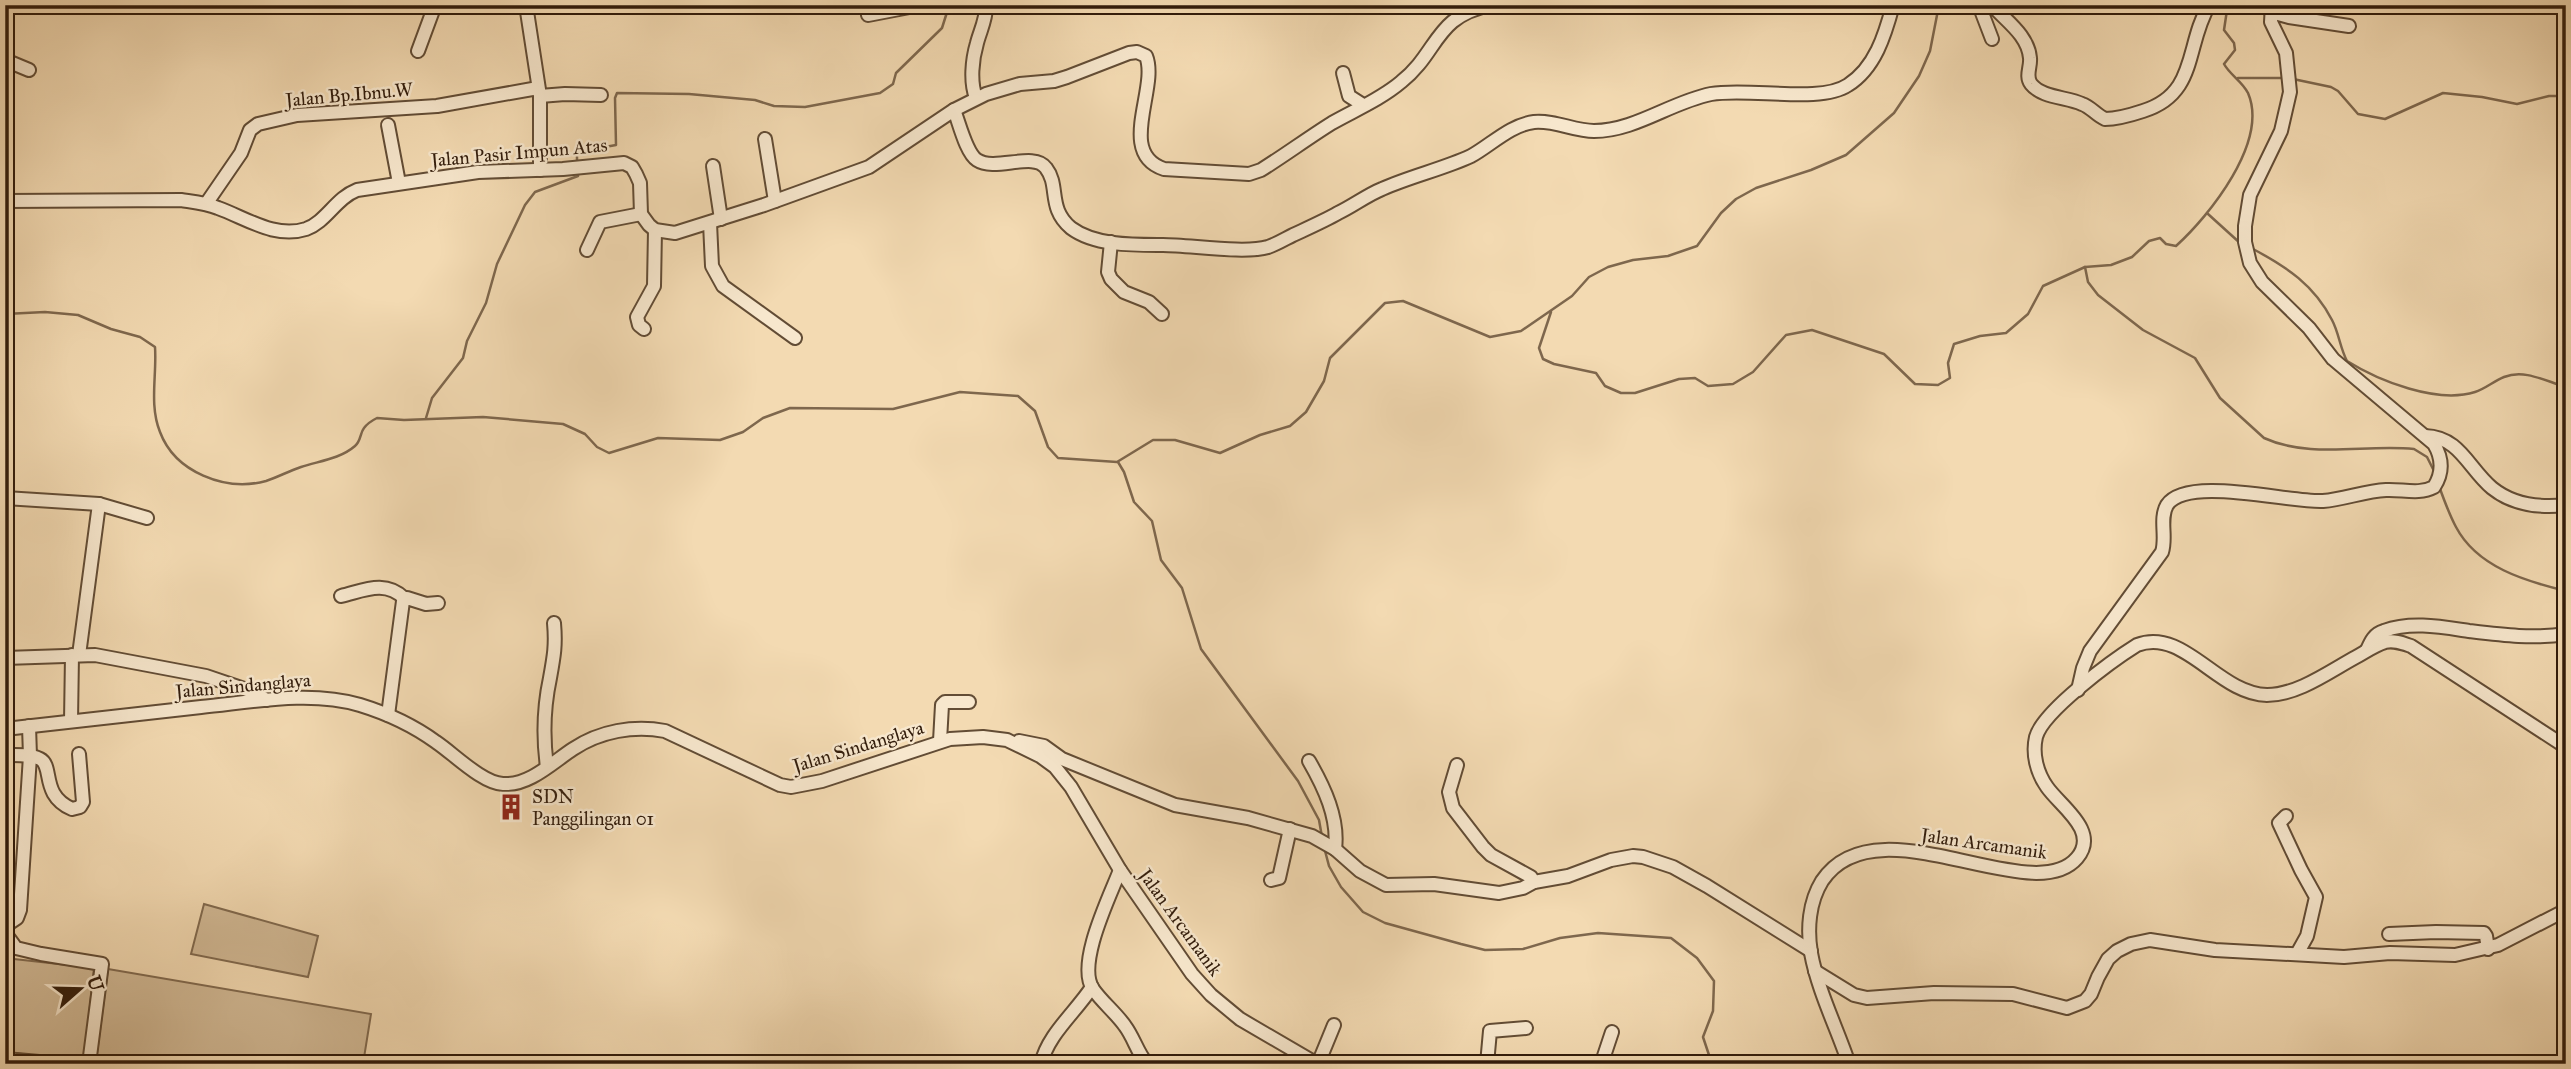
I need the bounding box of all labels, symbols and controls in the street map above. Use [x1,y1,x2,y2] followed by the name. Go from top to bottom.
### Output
[283,77,415,113] street label: Jalan Bp.Ibnu.W
[428,133,608,173] street label: Jalan Pasir Impun Atas
[172,668,313,704] street label: Jalan Sindanglaya
[788,715,928,779] street label: Jalan Sindanglaya
[532,785,654,831] place label: SDN Panggilingan 01
[496,792,526,822] building icon: SDN Panggilingan 01
[1917,823,2049,865] street label: Jalan Arcamanik
[1132,863,1227,981] street label: Jalan Arcamanik
[46,954,116,1024] north arrow
[82,972,109,995] text: U

